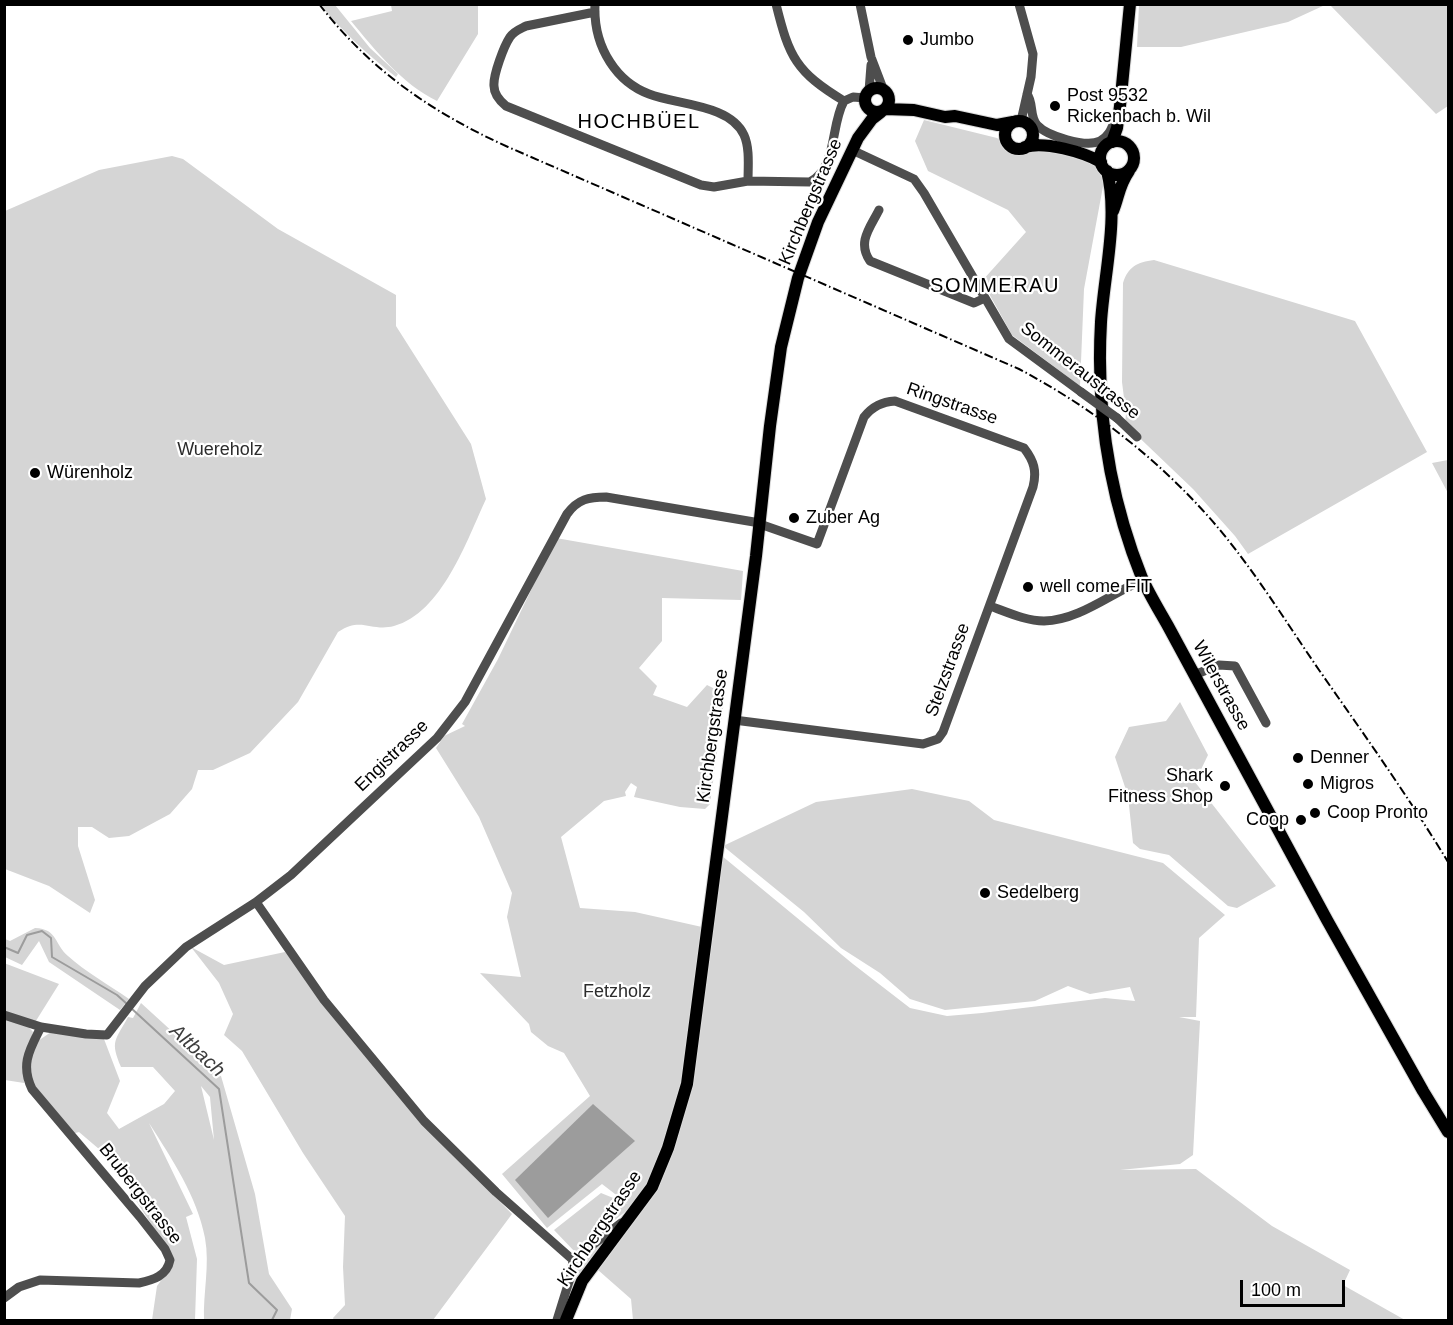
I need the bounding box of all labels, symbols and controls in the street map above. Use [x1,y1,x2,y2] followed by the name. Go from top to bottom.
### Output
[920,29,974,51] place label: Jumbo
[901,33,915,47] marker: Jumbo
[1067,85,1211,128] place label: Post 9532 Rickenbach b. Wil
[1048,99,1062,113] marker: Post 9532 Rickenbach b. Wil
[577,110,701,134] district label: HOCHBÜEL
[775,136,847,268] street label: Kirchbergstrasse
[930,274,1060,298] district label: SOMMERAU
[1016,318,1144,424] street label: Sommeraustrasse
[904,378,1000,430] street label: Ringstrasse
[177,439,263,461] park label: Wuereholz
[47,462,133,484] place label: Würenholz
[28,466,42,480] marker: Würenholz
[806,507,880,529] place label: Zuber Ag
[787,511,801,525] marker: Zuber Ag
[1040,576,1152,598] place label: well come FIT
[1021,580,1035,594] marker: well come FIT
[921,620,975,720] street label: Stelzstrasse
[1188,637,1254,735] street label: Wilerstrasse
[693,668,733,804] street label: Kirchbergstrasse
[351,716,433,796] street label: Engistrasse
[1310,747,1369,769] place label: Denner
[1291,751,1305,765] marker: Denner
[1108,765,1213,808] place label: Shark Fitness Shop
[1320,773,1374,795] place label: Migros
[1301,777,1315,791] marker: Migros
[1218,779,1232,793] marker: Shark Fitness Shop
[1327,802,1428,824] place label: Coop Pronto
[1308,806,1322,820] marker: Coop Pronto
[1246,809,1289,831] place label: Coop
[1294,813,1308,827] marker: Coop
[997,882,1079,904] place label: Sedelberg
[978,886,992,900] marker: Sedelberg
[583,981,651,1003] park label: Fetzholz
[164,1019,230,1083] water label: Altbach
[94,1139,186,1249] street label: Brubergstrasse
[553,1167,647,1291] street label: Kirchbergstrasse
[1243,1268,1348,1306] scale bar
[1251,1280,1301,1300] text: 100 m

